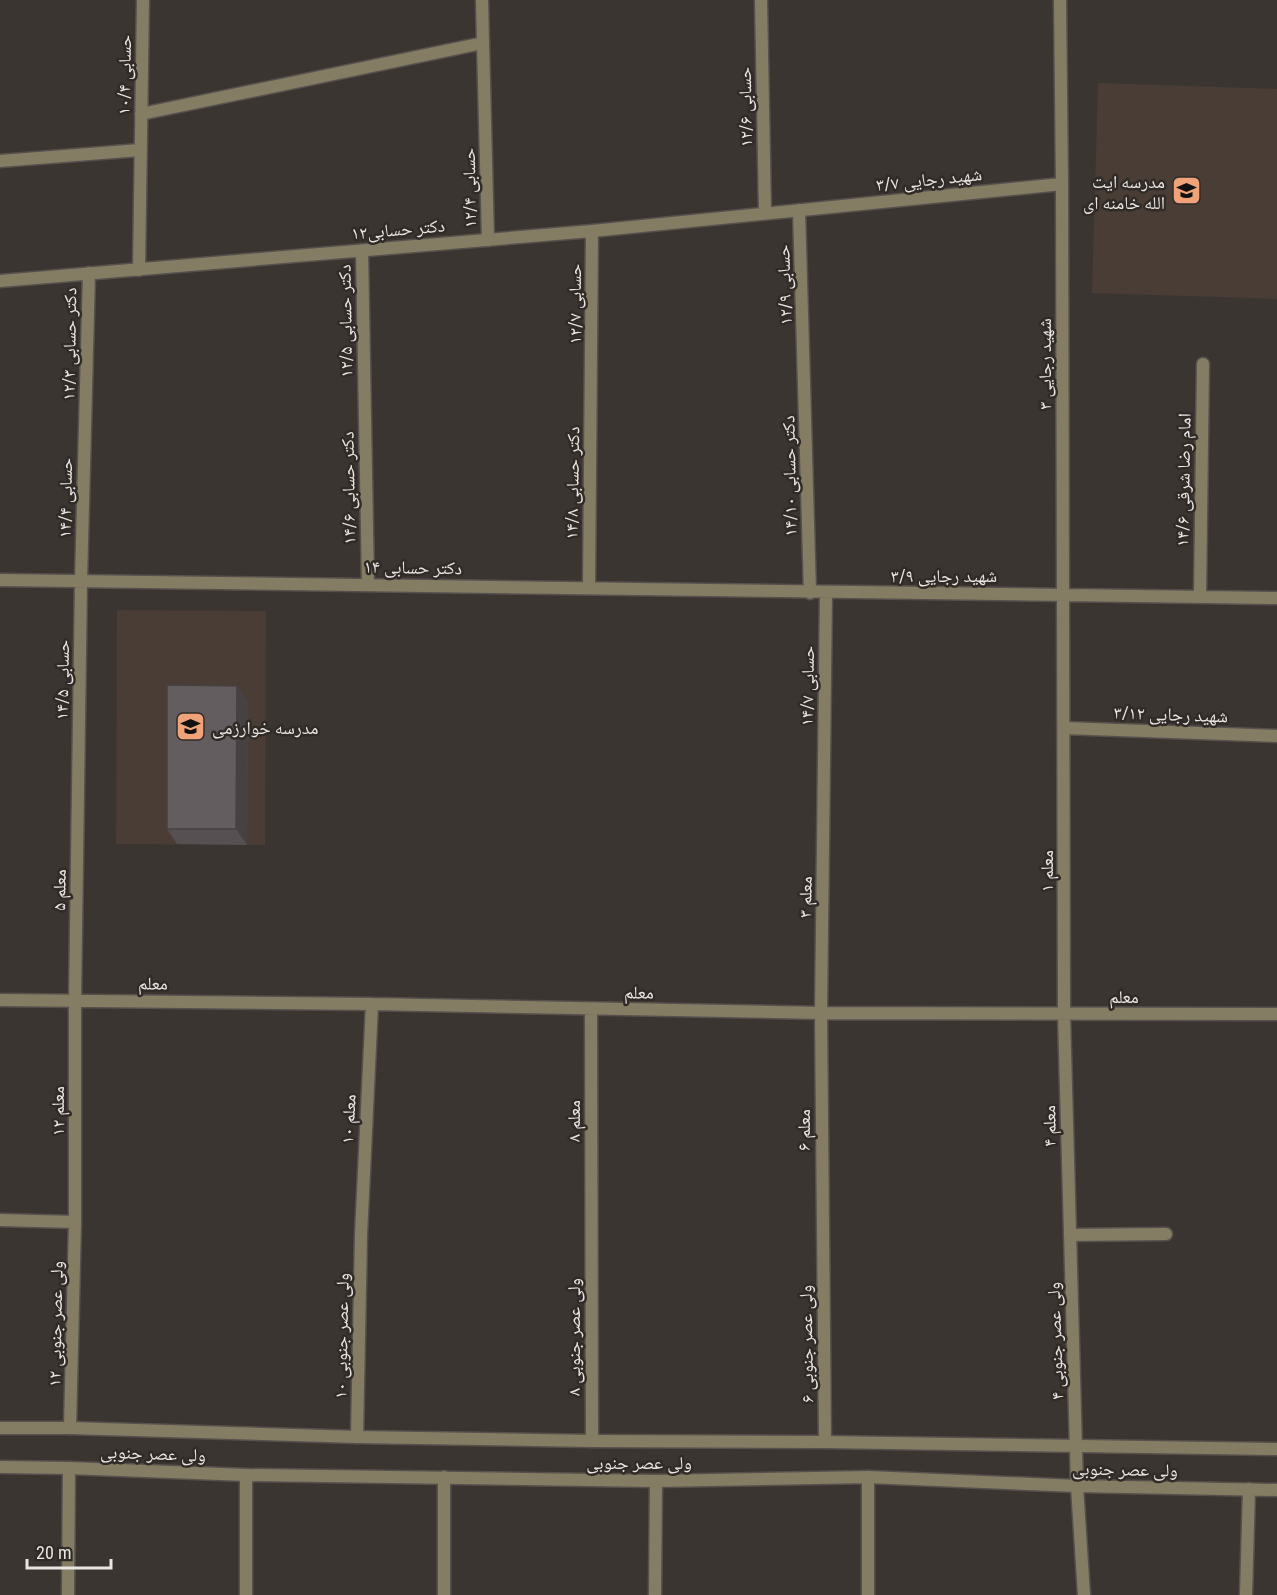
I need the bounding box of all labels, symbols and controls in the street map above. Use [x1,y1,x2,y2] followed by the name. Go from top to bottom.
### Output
[113,35,136,115] street label: حسابی ۱۰/۴
[734,67,757,147] street label: حسابی ۱۲/۶
[458,148,481,228] street label: حسابی ۱۲/۴
[875,163,983,196] street label: شهید رجایی ۳/۷
[1083,171,1165,214] place label: مدرسه ایت الله خامنه ای
[1170,175,1202,207] school or university icon: مدرسه ایت الله خامنه ای
[350,214,446,245] street label: دکتر حسابی۱۲
[772,244,797,326] street label: حسابی ۱۲/۹
[334,264,357,378] street label: دکتر حسابی ۱۲/۵
[564,264,586,344] street label: حسابی ۱۲/۷
[58,287,81,401] street label: دکتر حسابی ۱۲/۳
[1034,318,1056,410] street label: شهید رجایی ۳
[1171,413,1197,547] street label: امام رضا شرقی ۱۴/۶
[777,415,802,537] street label: دکتر حسابی ۱۴/۱۰
[561,426,584,540] street label: دکتر حسابی ۱۴/۸
[337,431,360,545] street label: دکتر حسابی ۱۴/۶
[54,458,77,538] street label: حسابی ۱۴/۴
[364,556,462,579] street label: دکتر حسابی ۱۴
[891,565,997,587] street label: شهید رجایی ۳/۹
[51,640,74,720] street label: حسابی ۱۴/۵
[796,646,819,726] street label: حسابی ۱۴/۷
[1113,702,1229,727] street label: شهید رجایی ۳/۱۲
[175,711,207,743] school or university icon: مدرسه خوارزمی
[212,717,318,739] place label: مدرسه خوارزمی
[1036,850,1059,892] street label: معلم ۱
[48,869,72,911] street label: معلم ۵
[794,876,818,918] street label: معلم ۳
[138,972,168,996] street label: معلم
[624,981,654,1005] street label: معلم
[1109,986,1139,1009] street label: معلم
[47,1086,70,1136] street label: معلم ۱۲
[336,1094,362,1145] street label: معلم ۱۰
[563,1100,586,1142] street label: معلم ۸
[1038,1105,1062,1147] street label: معلم ۴
[793,1109,816,1151] street label: معلم ۶
[43,1261,68,1387] street label: ولی عصر جنوبی ۱۲
[329,1273,354,1399] street label: ولی عصر جنوبی ۱۰
[563,1278,585,1396] street label: ولی عصر جنوبی ۸
[1042,1282,1069,1400] street label: ولی عصر جنوبی ۴
[794,1285,819,1403] street label: ولی عصر جنوبی ۶
[100,1441,206,1466] street label: ولی عصر جنوبی
[586,1452,692,1474] street label: ولی عصر جنوبی
[1072,1458,1178,1481] street label: ولی عصر جنوبی
[27,1532,111,1570] scale bar
[36,1542,71,1563] text: 20 m

